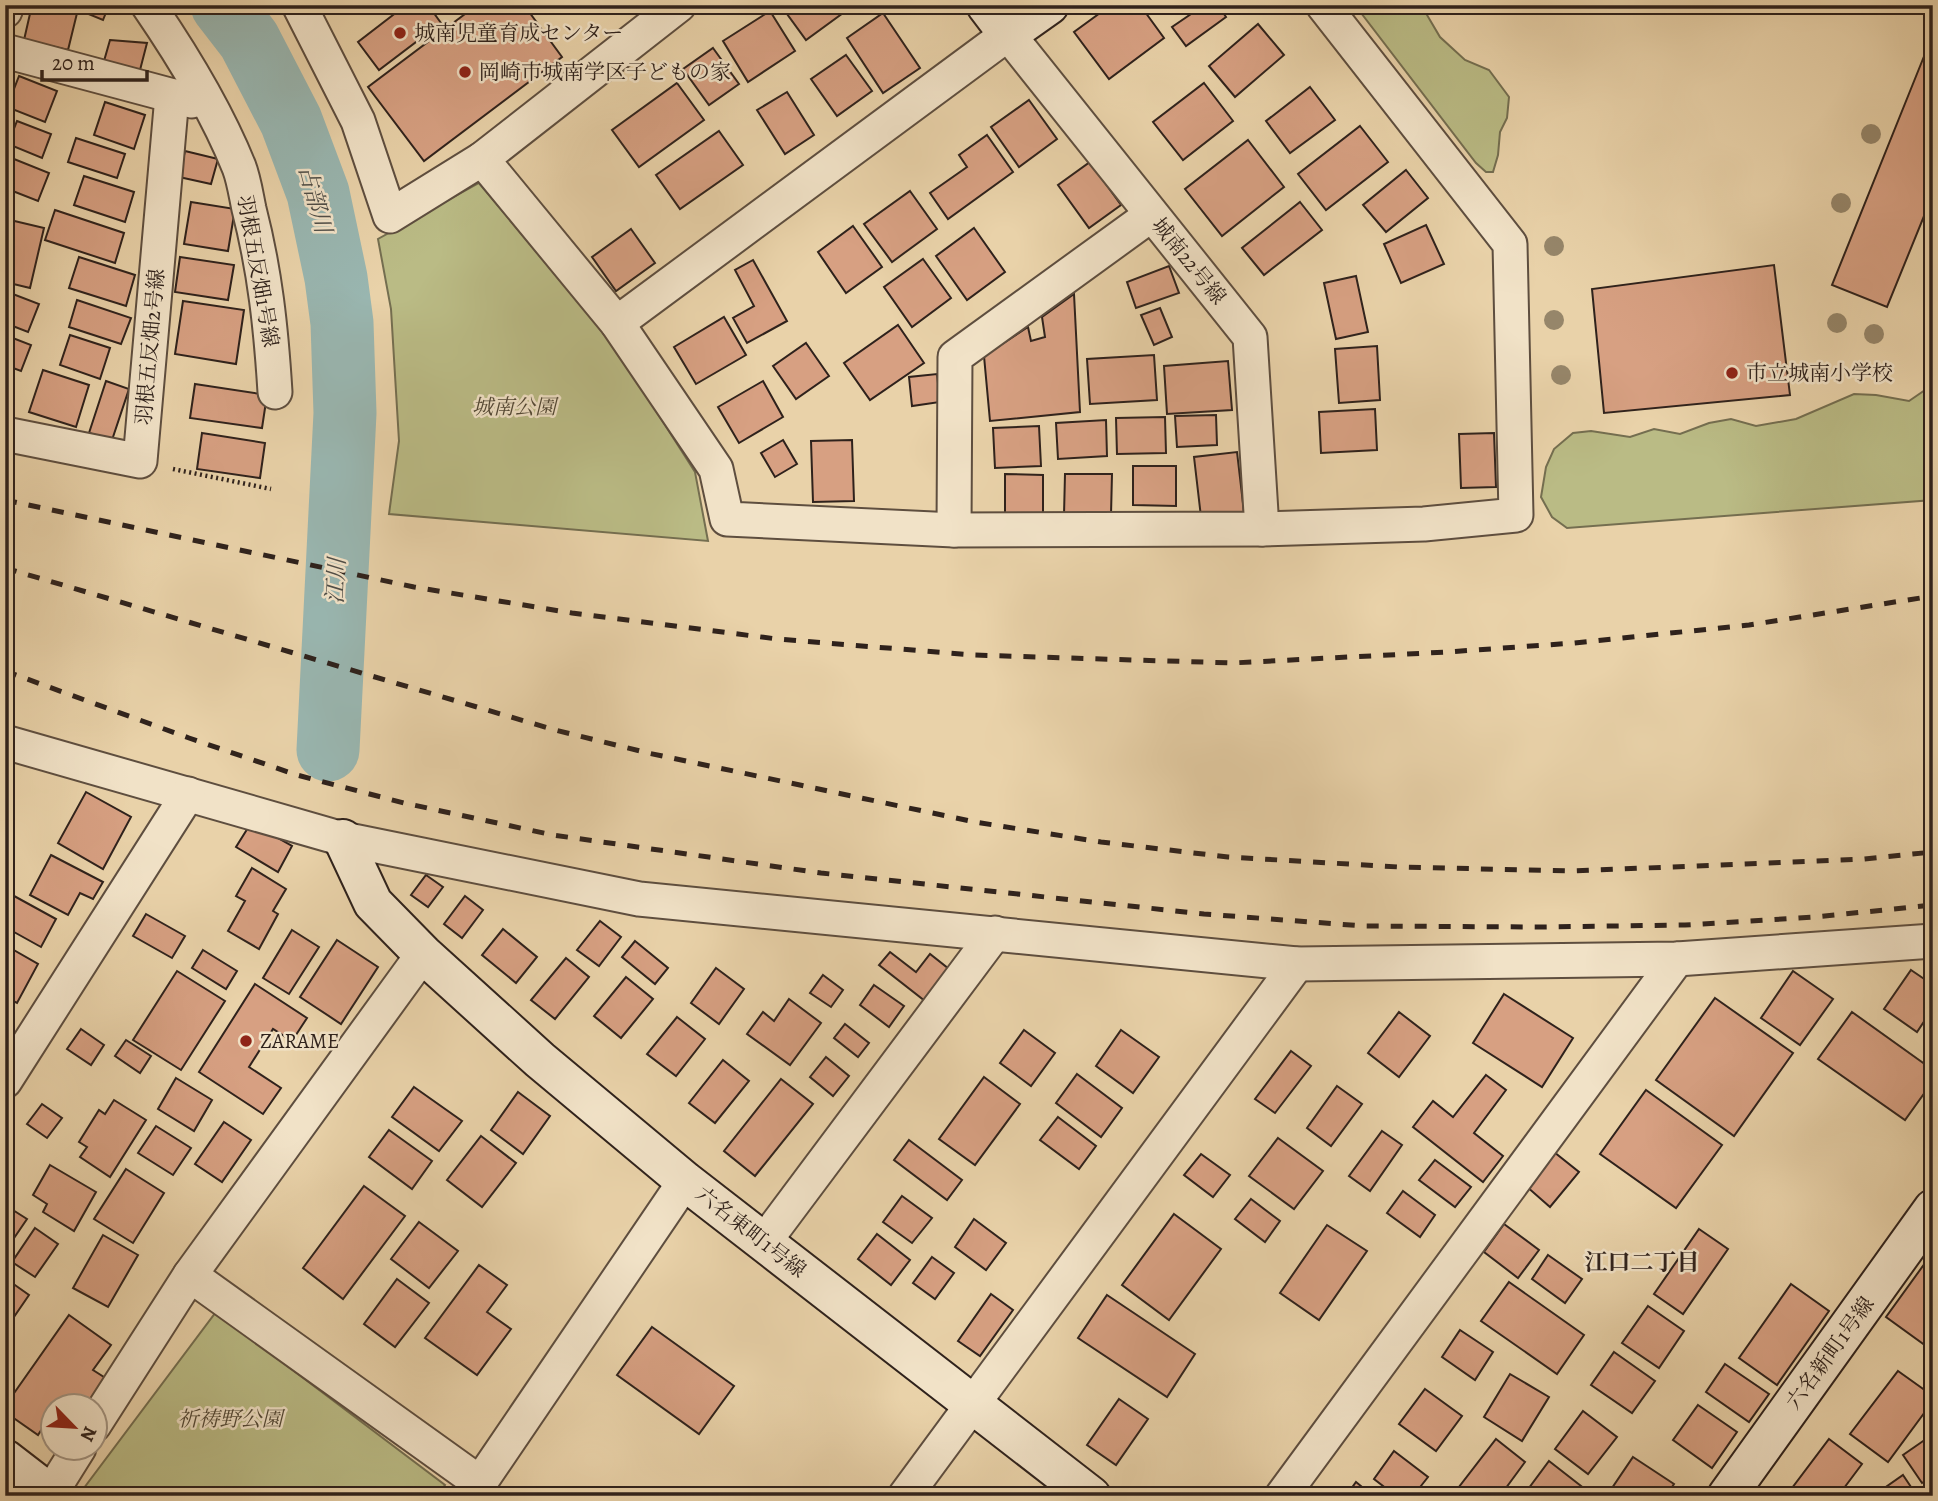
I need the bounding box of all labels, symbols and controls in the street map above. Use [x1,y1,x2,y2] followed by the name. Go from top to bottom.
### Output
[414,19,623,47] place label: 城南児童育成センター
[392,25,408,41] marker: 城南児童育成センター
[42,38,147,82] scale bar
[52,49,95,77] text: 20 m
[479,58,731,86] place label: 岡崎市城南学区子どもの家
[457,64,473,80] marker: 岡崎市城南学区子どもの家
[291,162,340,239] water label: 占部川
[231,193,285,349] street label: 羽根五反畑1号線
[1145,212,1233,310] street label: 城南22号線
[129,268,171,426] street label: 羽根五反畑2号線
[1746,359,1893,387] place label: 市立城南小学校
[1724,365,1740,381] marker: 市立城南小学校
[472,393,559,421] park label: 城南公園
[319,554,353,605] water label: 江川
[260,1027,340,1055] place label: ZARAME
[238,1033,254,1049] marker: ZARAME
[690,1180,812,1284] street label: 六名東町1号線
[1585,1247,1700,1278] district label: 江口二丁目
[1780,1291,1880,1415] street label: 六名新町1号線
[38,1392,108,1462] north arrow
[178,1405,285,1433] park label: 祈祷野公園
[74,1422,103,1446] text: N

